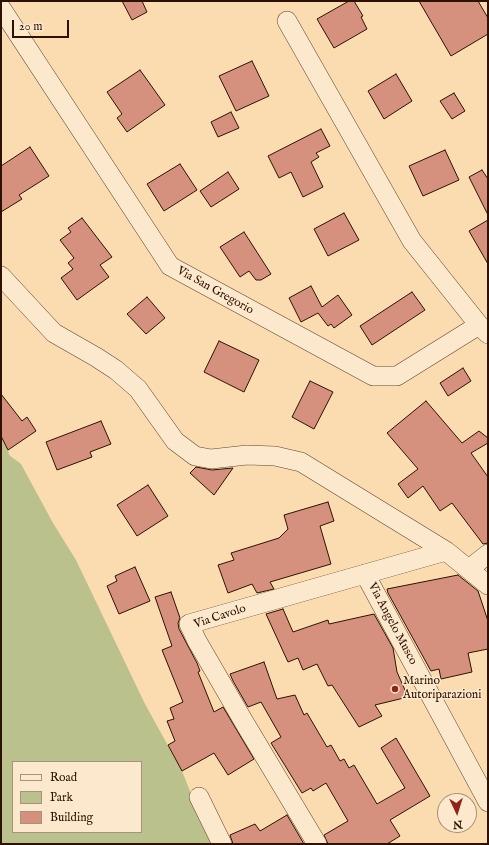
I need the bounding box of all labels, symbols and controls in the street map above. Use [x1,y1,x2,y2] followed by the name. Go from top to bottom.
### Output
[14,12,71,38] scale bar
[19,19,42,34] text: 20 m
[174,264,256,318] street label: Via San Gregorio
[364,580,420,668] street label: Via Angelo Musco
[192,602,248,632] street label: Via Cavolo
[403,675,481,703] place label: Marino Autoriparazioni
[390,684,400,694] marker: Marino Autoriparazioni
[12,761,142,833] legend
[50,770,77,785] text: Road
[50,790,73,805] text: Park
[437,793,477,833] north arrow
[50,810,93,825] text: Building
[453,817,463,831] text: N

